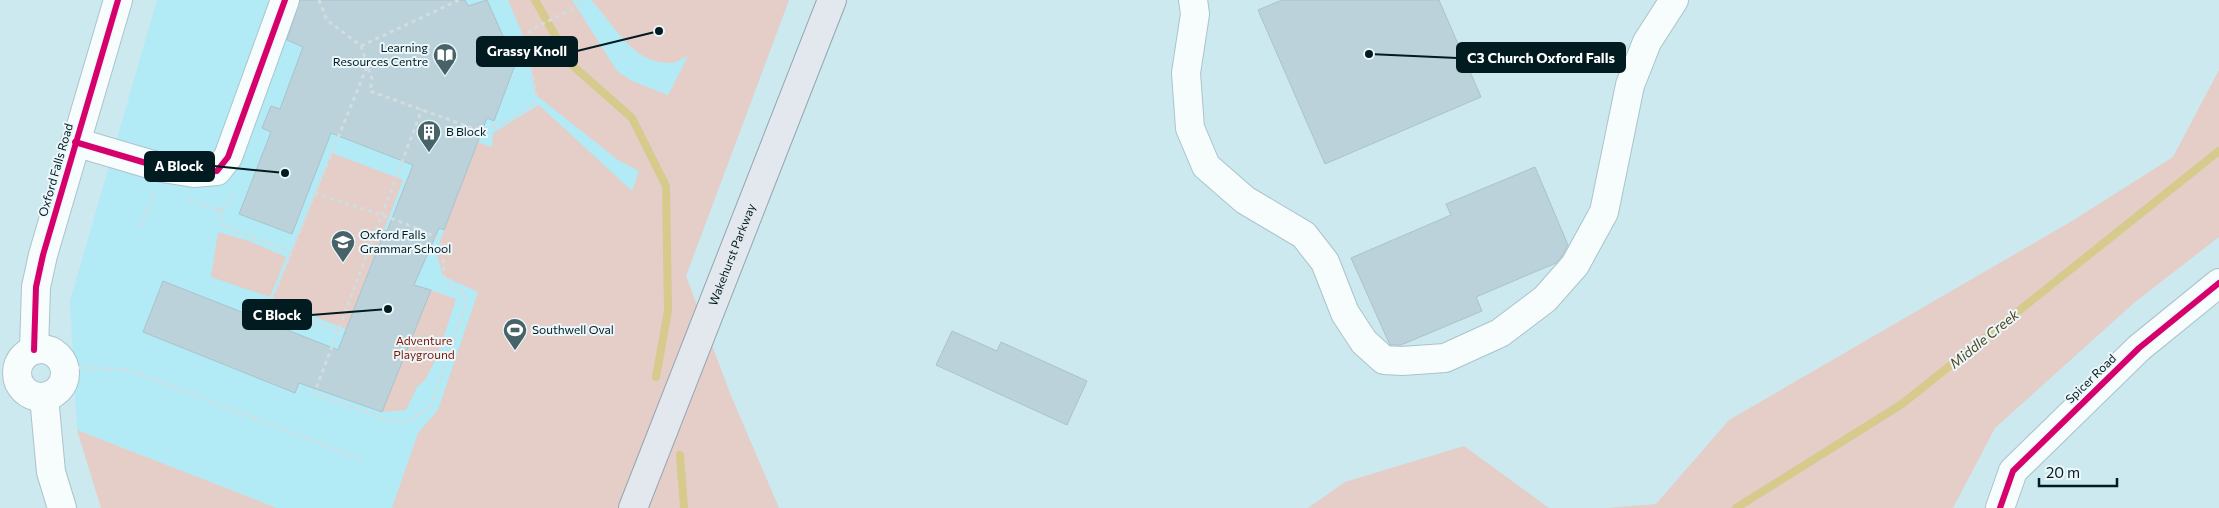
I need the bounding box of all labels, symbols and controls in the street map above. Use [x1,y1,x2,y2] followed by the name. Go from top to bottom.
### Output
[477,37,577,66] callout: Grassy Knoll
[333,40,428,68] place label: Learning Resources Centre
[432,42,458,76] library icon: Learning Resources Centre
[487,42,567,59] text: Grassy Knoll
[1457,43,1625,72] callout: C3 Church Oxford Falls
[1467,49,1615,66] text: C3 Church Oxford Falls
[416,119,442,153] building icon: B Block
[35,121,75,218] street label: Oxford Falls Road
[446,124,487,138] place label: B Block
[145,152,214,181] callout: A Block
[155,157,204,174] text: A Block
[705,201,758,307] street label: Wakehurst Parkway
[360,227,451,255] place label: Oxford Falls Grammar School
[330,229,356,263] school or university icon: Oxford Falls Grammar School
[243,300,311,329] callout: C Block
[1946,305,2022,372] water label: Middle Creek
[253,306,301,323] text: C Block
[502,317,528,351] sports icon: Southwell Oval
[532,322,614,336] place label: Southwell Oval
[393,333,455,361] park label: Adventure Playground
[2062,351,2118,406] street label: Spicer Road
[2039,456,2116,488] scale bar
[2046,463,2080,481] text: 20 m

